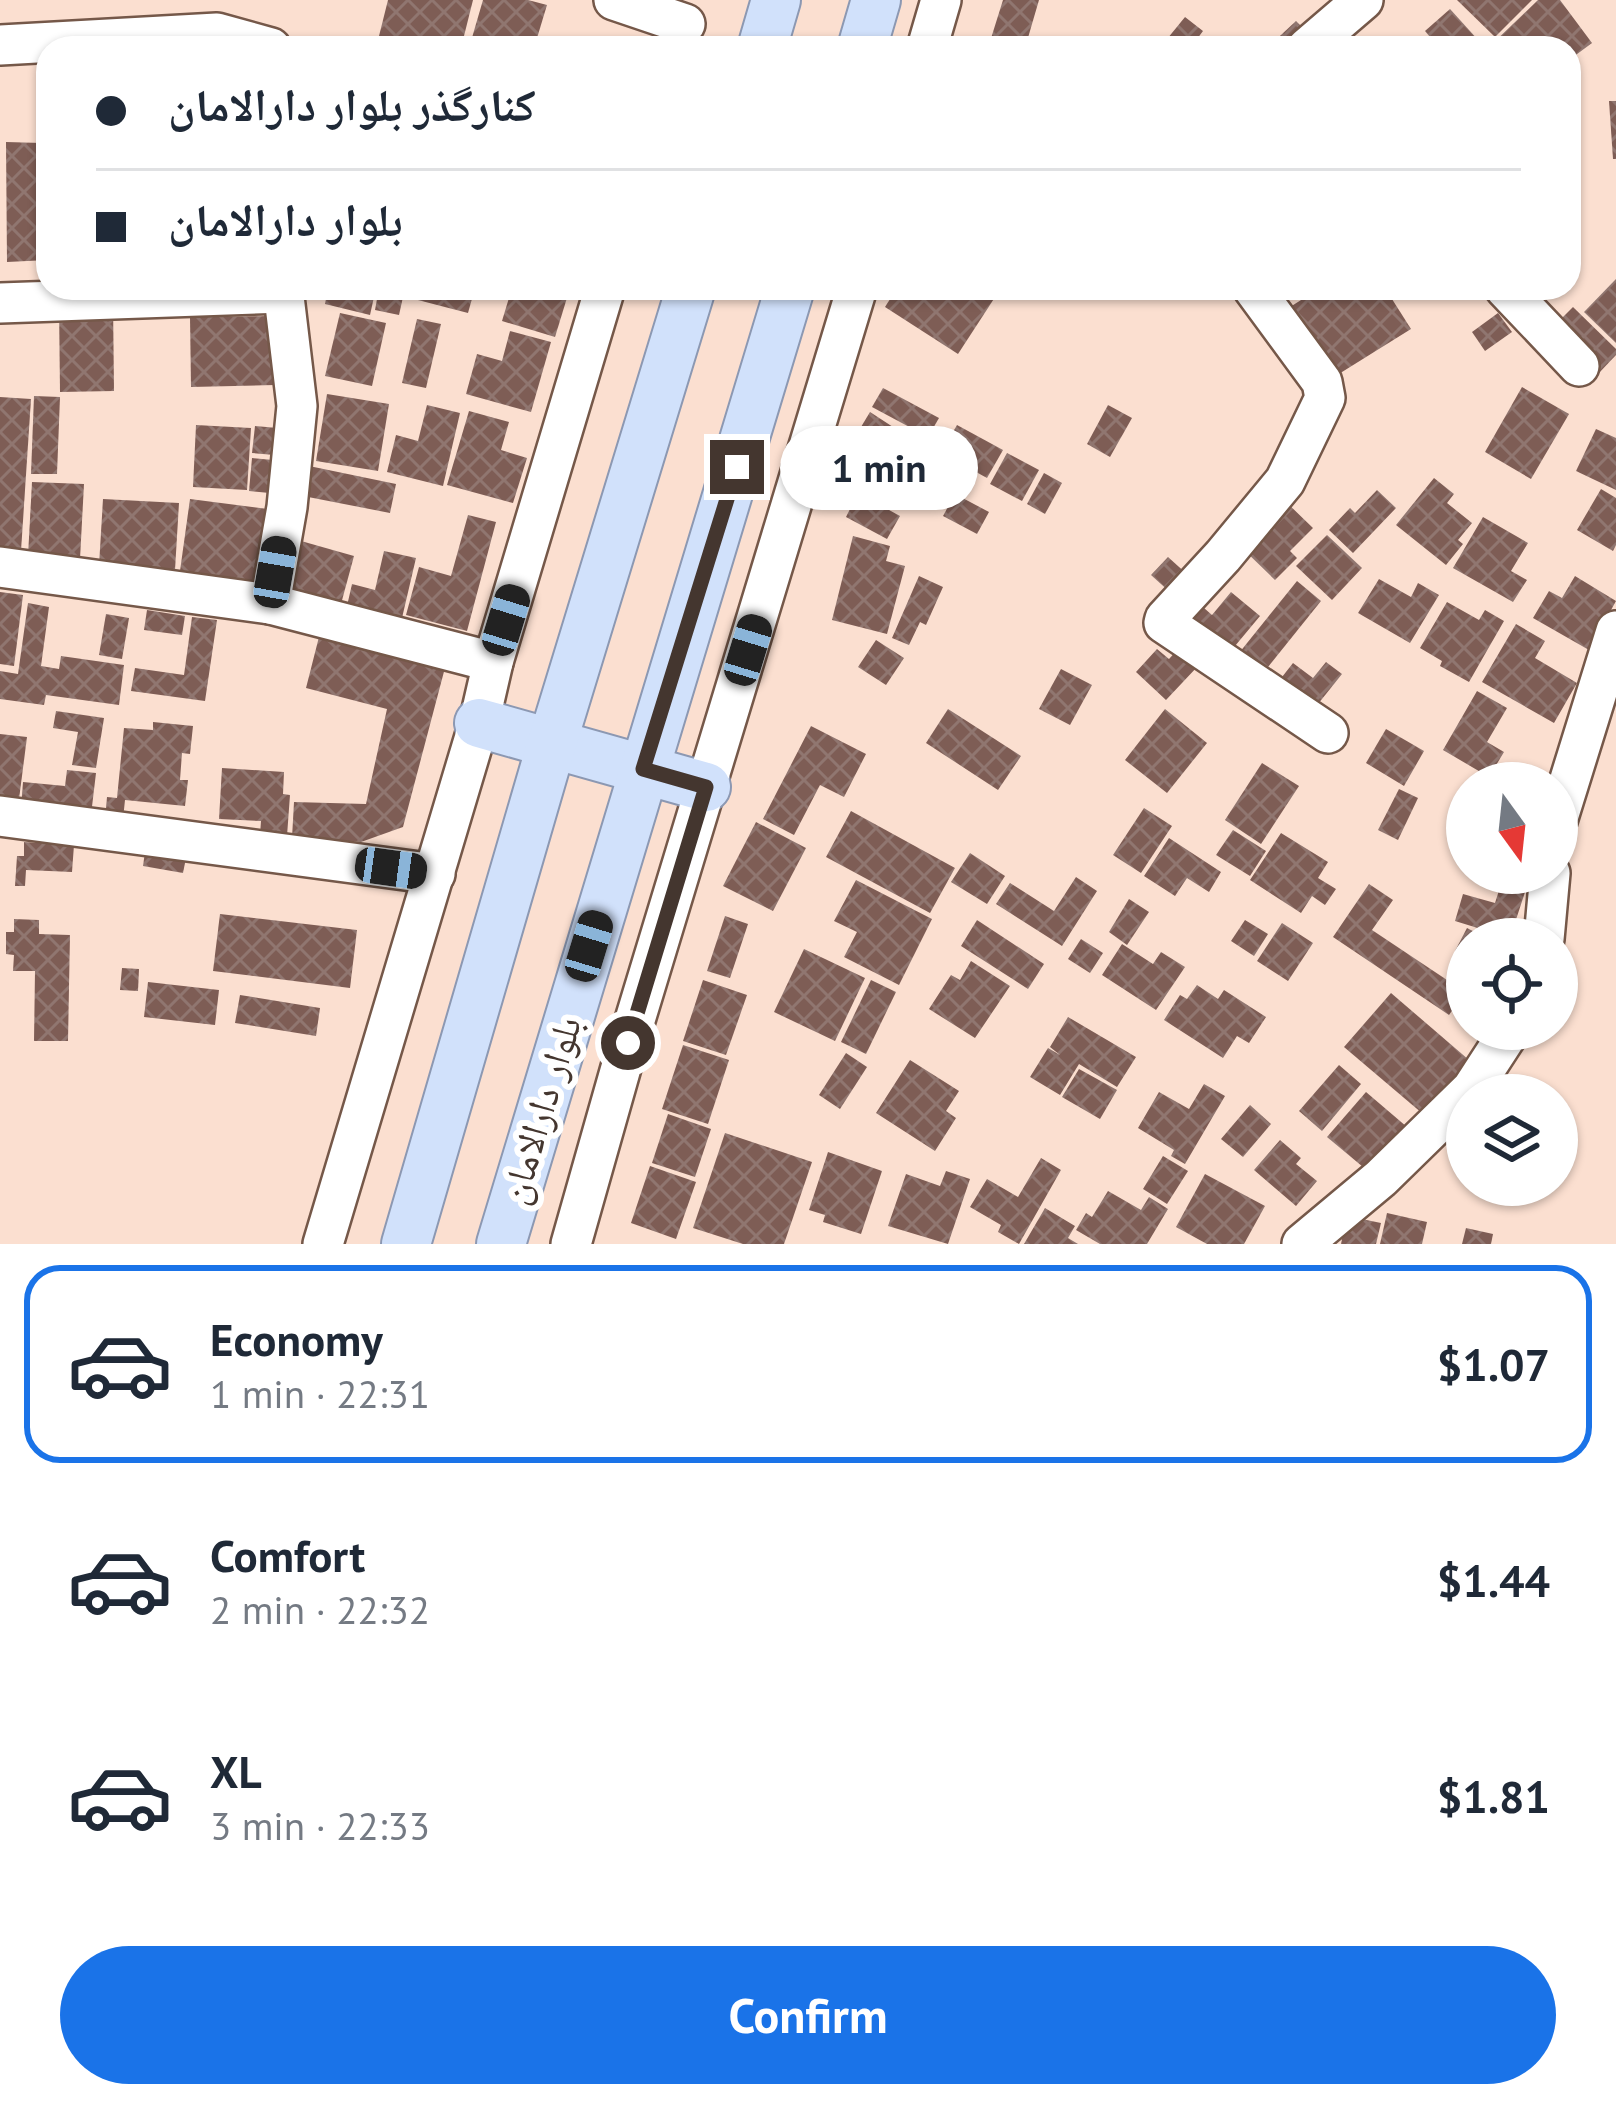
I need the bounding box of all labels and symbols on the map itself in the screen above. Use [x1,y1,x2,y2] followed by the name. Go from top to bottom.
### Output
[779,425,977,509] callout: 1 min
[710,440,764,494] route end
[251,533,299,611] car
[478,580,534,660] car
[720,610,776,690] car
[1446,762,1578,894] north arrow
[353,845,429,891] car
[561,906,617,986] car
[487,1010,592,1210] street label: بلوار دارالامان
[601,1016,655,1070] route start

